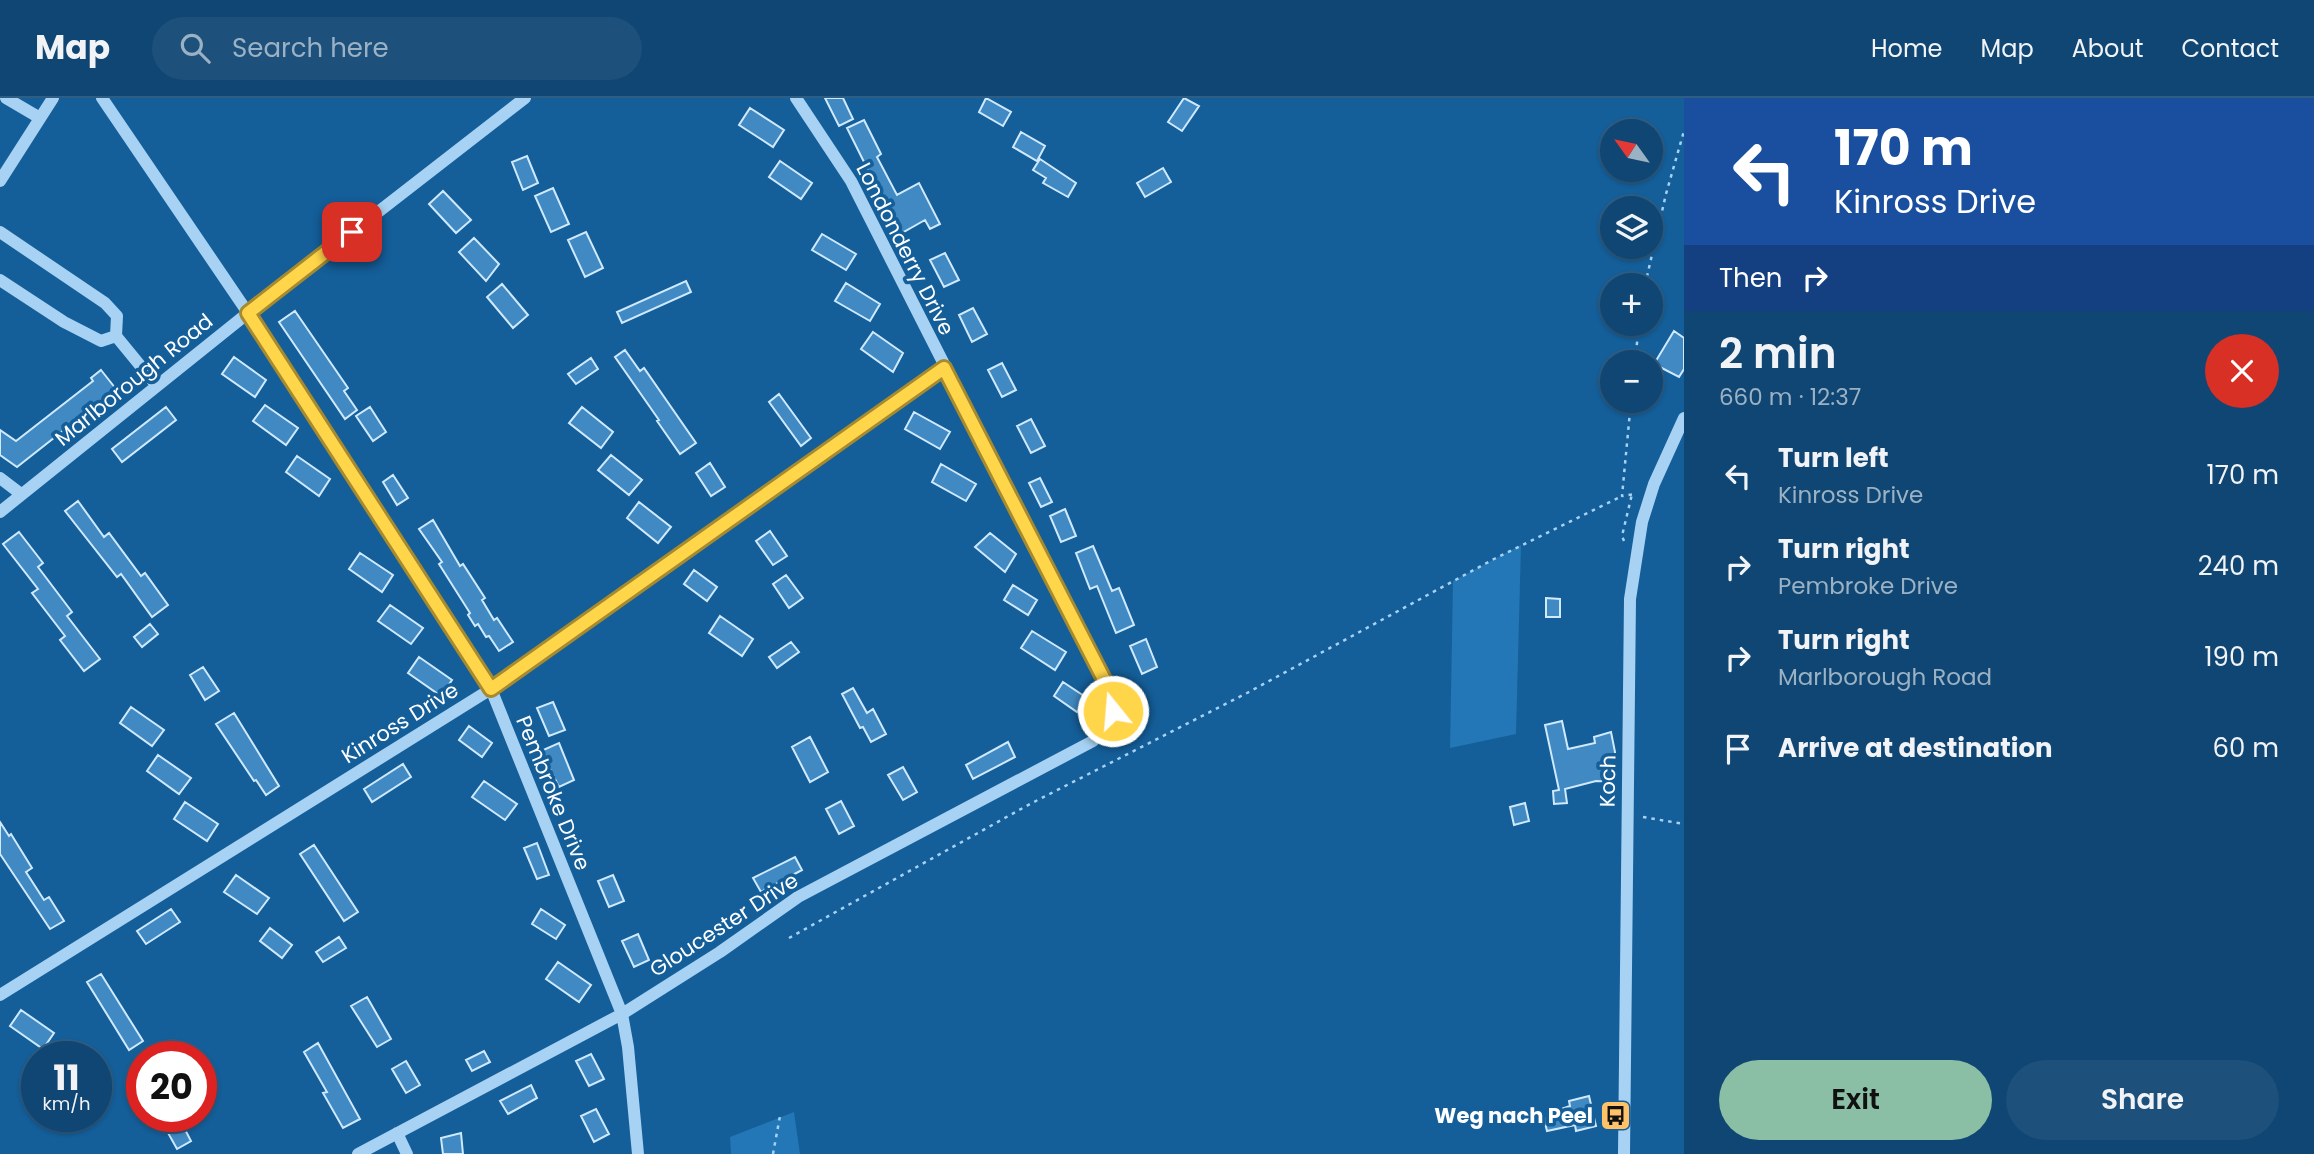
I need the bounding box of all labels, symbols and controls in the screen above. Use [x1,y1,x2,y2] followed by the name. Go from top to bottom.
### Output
[152,17,642,80] search box
[35,24,110,71] text: Map
[176,29,214,67] icon: search
[232,30,389,66] text: Search here
[1871,32,1943,65] text: Home
[1981,32,2034,65] text: Map
[2072,32,2143,65] text: About
[2181,32,2279,65] text: Contact
[1834,114,1973,182] text: 170 m
[1600,119,1662,182] north arrow
[1600,119,1663,413] map controls
[1719,126,1810,217] icon: left
[849,158,961,340] street label: Londonderry Drive
[1834,179,2036,224] text: Kinross Drive
[1600,196,1663,259] button: layers
[322,202,382,262] pin
[333,213,371,251] icon: arrive
[1796,259,1834,297] icon: right
[1719,260,1782,296] text: Then
[1600,273,1663,336] button: +
[49,307,219,452] street label: Marlborough Road
[1719,324,1837,383] text: 2 min
[2205,334,2279,408] button: close
[1600,350,1663,413] button: −
[1719,381,1861,413] text: 660 m · 12:37
[1778,440,1889,476] text: Turn left
[1719,457,1757,495] icon: left
[2206,457,2279,493] text: 170 m
[1778,479,1923,511] text: Kinross Drive
[1778,531,1910,567] text: Turn right
[1719,548,1757,586] icon: right
[2198,548,2279,584] text: 240 m
[1778,570,1958,602] text: Pembroke Drive
[1778,622,1910,658] text: Turn right
[1719,639,1757,677] icon: right
[2204,639,2279,675] text: 190 m
[1778,661,1992,693] text: Marlborough Road
[1076,674,1150,748] position arrow
[336,675,464,770] street label: Kinross Drive
[509,711,598,874] street label: Pembroke Drive
[1719,730,1757,768] icon: arrive
[1778,730,2053,766] text: Arrive at destination
[2212,730,2279,766] text: 60 m
[1593,755,1622,807] street label: Koch
[644,866,804,984] street label: Gloucester Drive
[126,1041,217,1132] speed limit sign: 20
[53,1053,80,1102] text: 11
[1719,1060,1992,1140] button: Exit
[2006,1060,2279,1140] button: Share
[43,1091,90,1116] text: km/h
[1599,1099,1633,1133] bus stop icon: Weg nach Peel
[1434,1101,1593,1130] place label: Weg nach Peel

